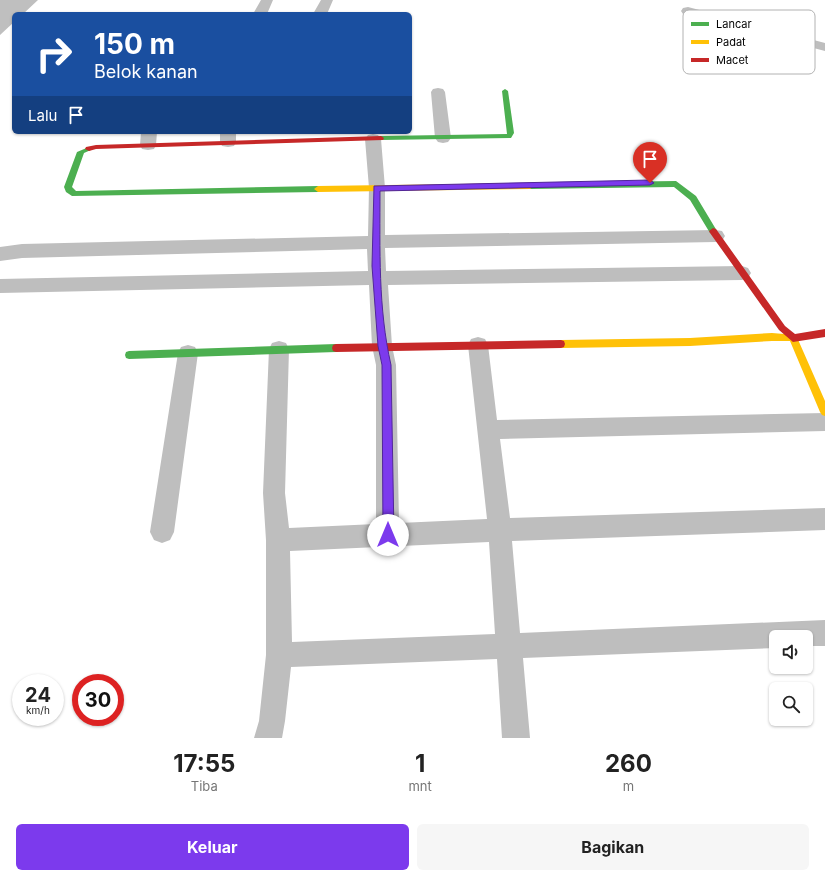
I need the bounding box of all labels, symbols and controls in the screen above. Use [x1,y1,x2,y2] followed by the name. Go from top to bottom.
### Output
[683,10,815,74] legend
[716,17,752,31] text: Lancar
[94,27,175,61] text: 150 m
[28,28,80,80] icon: right
[716,35,746,49] text: Padat
[716,53,749,67] text: Macet
[94,61,198,82] text: Belok kanan
[65,104,87,126] icon: arrive
[28,106,57,125] text: Lalu
[633,142,667,183] pin
[639,148,661,170] icon: arrive
[367,514,409,556] position arrow
[769,630,813,726] map controls
[769,630,813,674] button: sound
[72,674,124,726] speed limit sign: 30
[769,682,813,726] button: search
[25,683,51,707] text: 24
[26,704,50,716] text: km/h
[173,749,235,778] text: 17:55
[415,749,425,778] text: 1
[605,749,652,778] text: 260
[191,778,218,794] text: Tiba
[408,778,432,794] text: mnt
[623,778,634,794] text: m
[16,824,409,870] button: Keluar
[417,824,809,870] button: Bagikan

